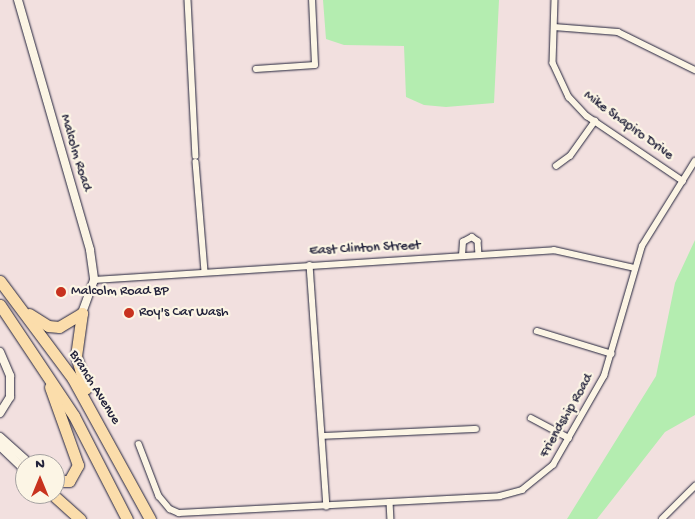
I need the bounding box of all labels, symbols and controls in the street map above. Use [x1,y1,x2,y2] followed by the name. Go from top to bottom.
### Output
[580,88,676,164] street label: Mike Shapiro Drive
[55,113,95,193] street label: Malcolm Road
[309,238,421,260] street label: East Clinton Street
[71,284,169,300] place label: Malcolm Road BP
[55,286,67,298] marker: Malcolm Road BP
[139,305,228,321] place label: Roy's Car Wash
[123,307,135,319] marker: Roy's Car Wash
[65,348,123,428] street label: Branch Avenue
[536,371,598,461] street label: Friendship Road
[15,454,65,504] north arrow
[35,456,45,473] text: N

